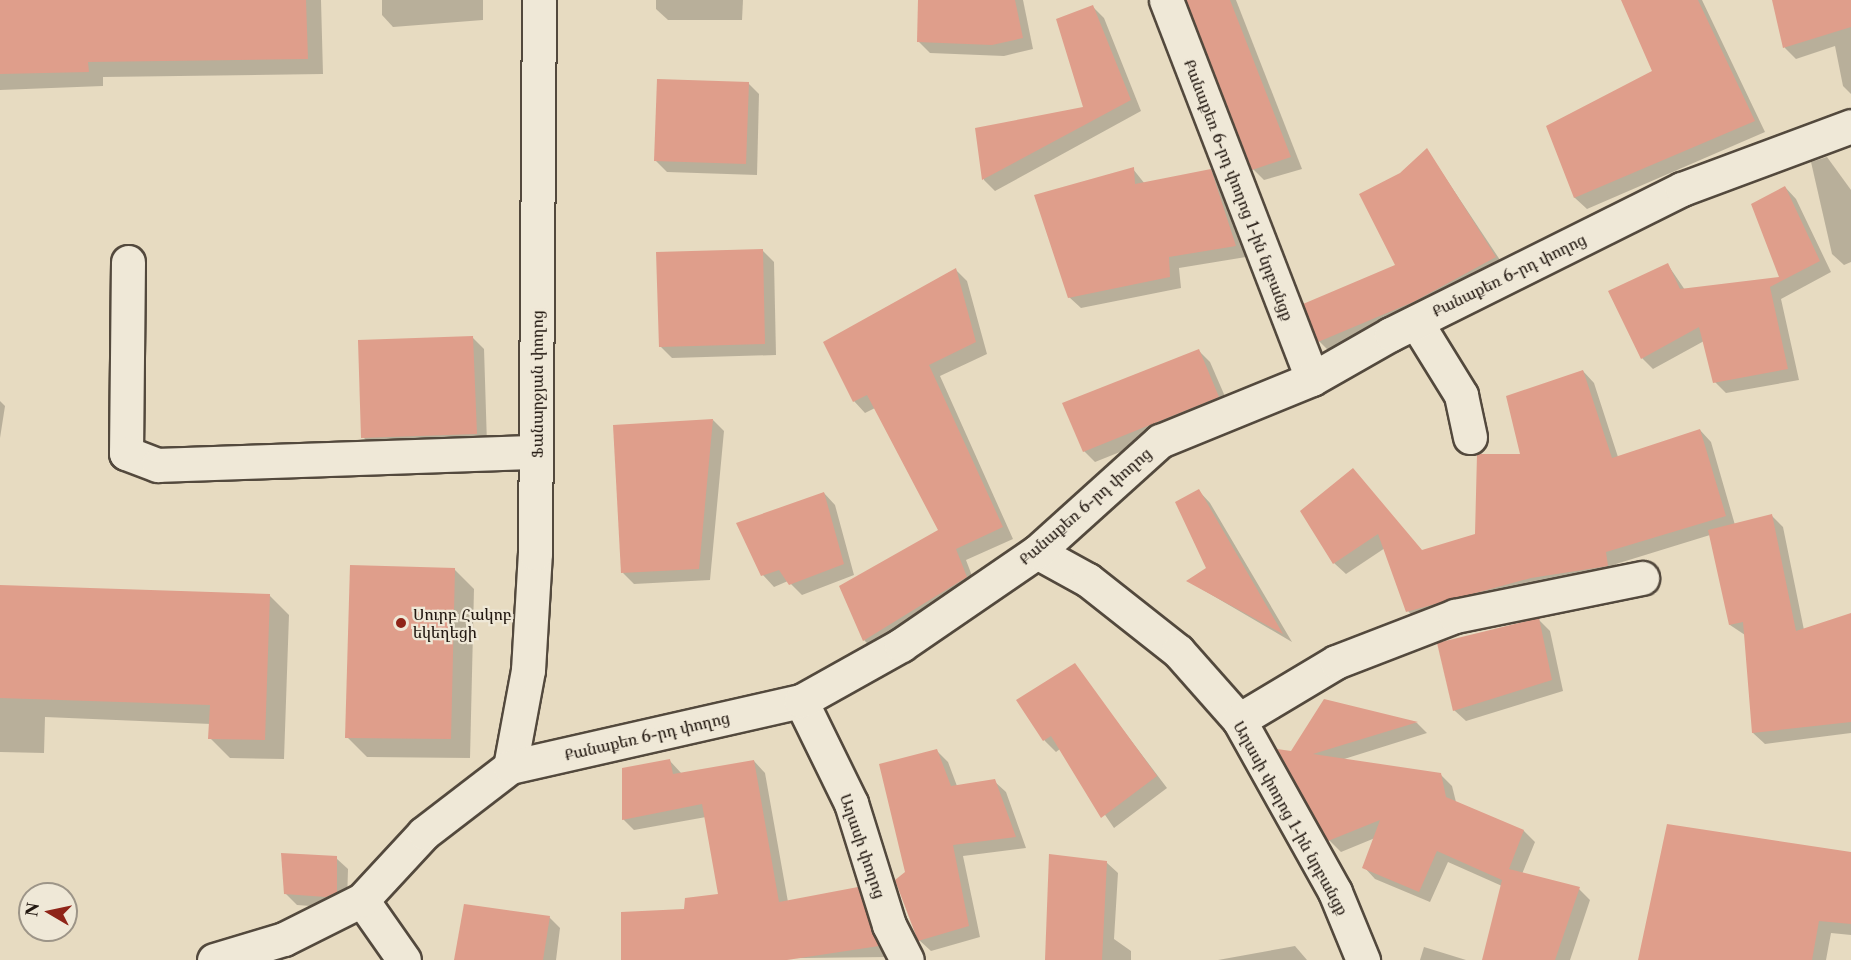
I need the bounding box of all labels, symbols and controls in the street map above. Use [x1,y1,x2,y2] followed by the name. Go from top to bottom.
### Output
[1180,56,1298,324] street label: Քանաքեռ 6-րդ փողոց 1-ին նրբանցք
[1429,229,1589,321] street label: Քանաքեռ 6-րդ փողոց
[527,310,547,458] street label: Ֆանարջյան փողոց
[1015,443,1155,569] street label: Քանաքեռ 6-րդ փողոց
[413,604,512,642] place label: Սուրբ Հակոբ եկեղեցի
[394,616,408,630] marker: Սուրբ Հակոբ եկեղեցի
[562,708,732,764] street label: Քանաքեռ 6-րդ փողոց
[1229,717,1353,919] street label: Աղասի փողոց 1-ին նրբանցք
[836,791,890,901] street label: Աղասի փողոց
[18,882,78,942] north arrow
[21,901,43,918] text: N

